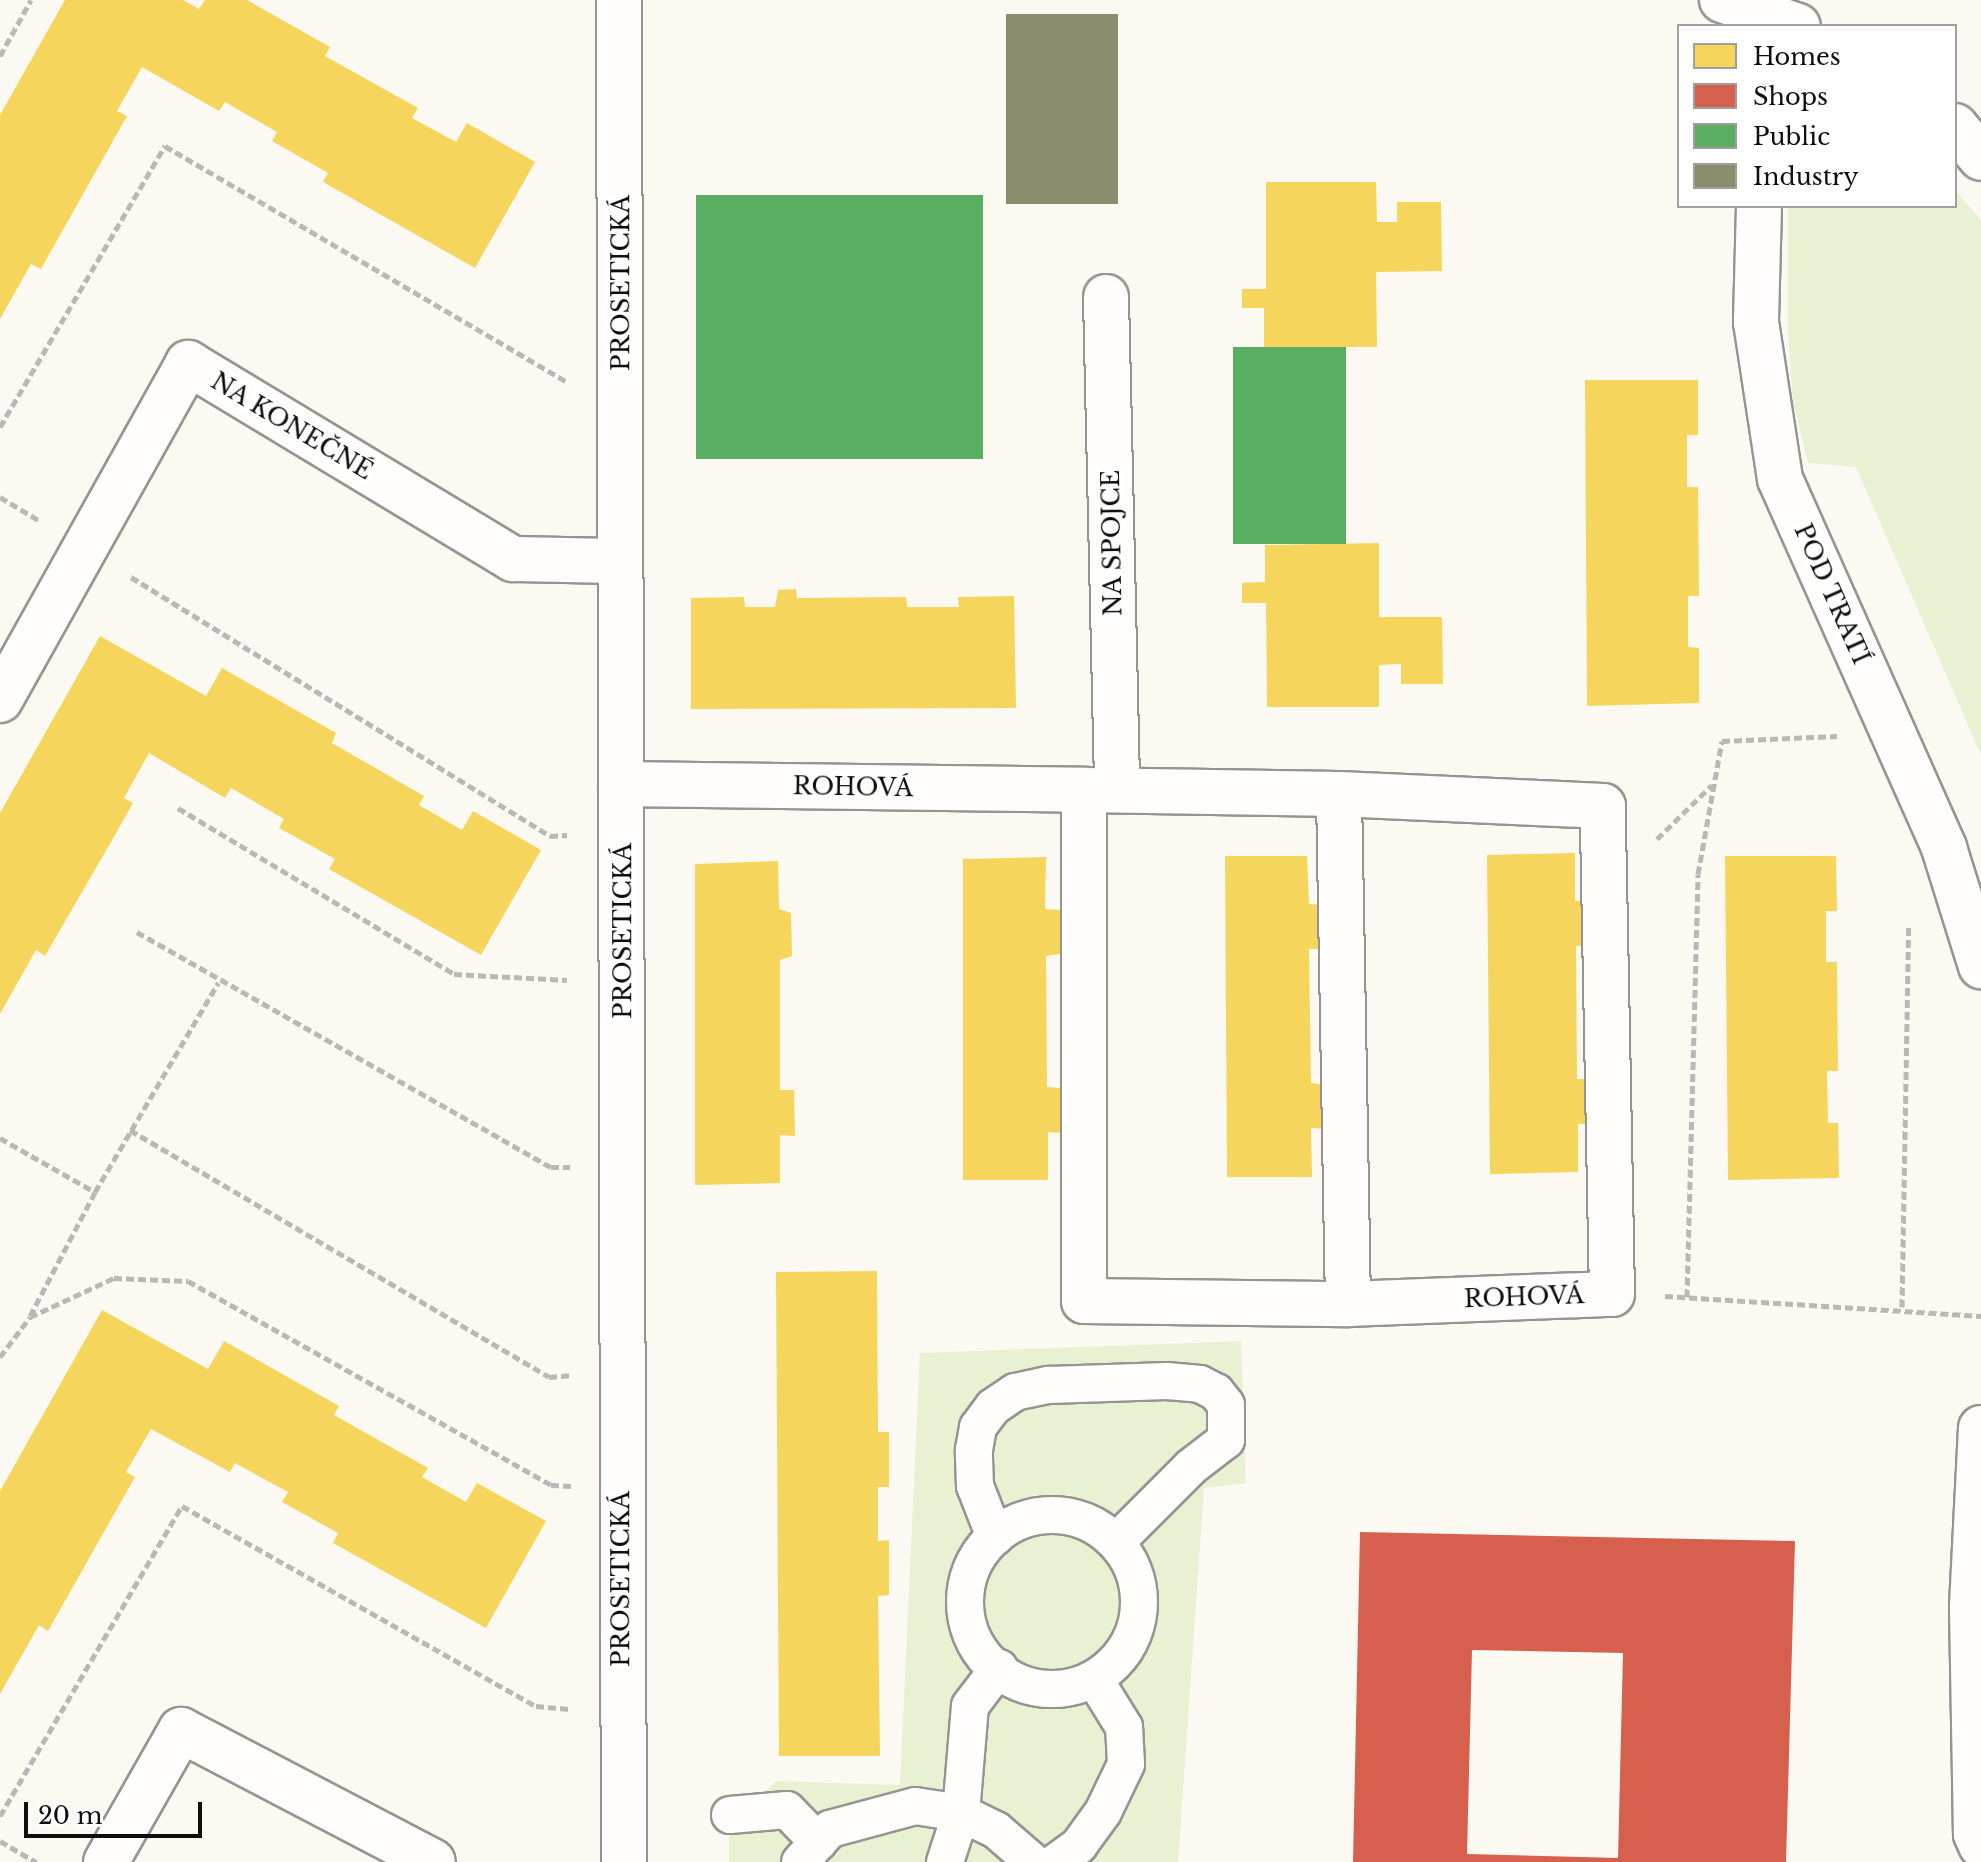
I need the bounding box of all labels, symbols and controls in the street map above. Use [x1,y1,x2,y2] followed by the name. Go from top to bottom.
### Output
[1677,24,1957,208] legend
[1753,42,1841,71] text: Homes
[1753,82,1828,111] text: Shops
[1753,122,1830,151] text: Public
[1753,162,1859,191] text: Industry
[607,195,635,371] street label: PROSETICKÁ
[206,366,378,486] street label: NA KONEČNÉ
[1096,469,1128,617] street label: NA SPOJCE
[1788,519,1876,669] street label: POD TRATÍ
[793,772,913,802] street label: ROHOVÁ
[609,843,637,1019] street label: PROSETICKÁ
[1463,1281,1585,1313] street label: ROHOVÁ
[607,1491,635,1667] street label: PROSETICKÁ
[28,1786,206,1836] scale bar
[38,1801,103,1830] text: 20 m

